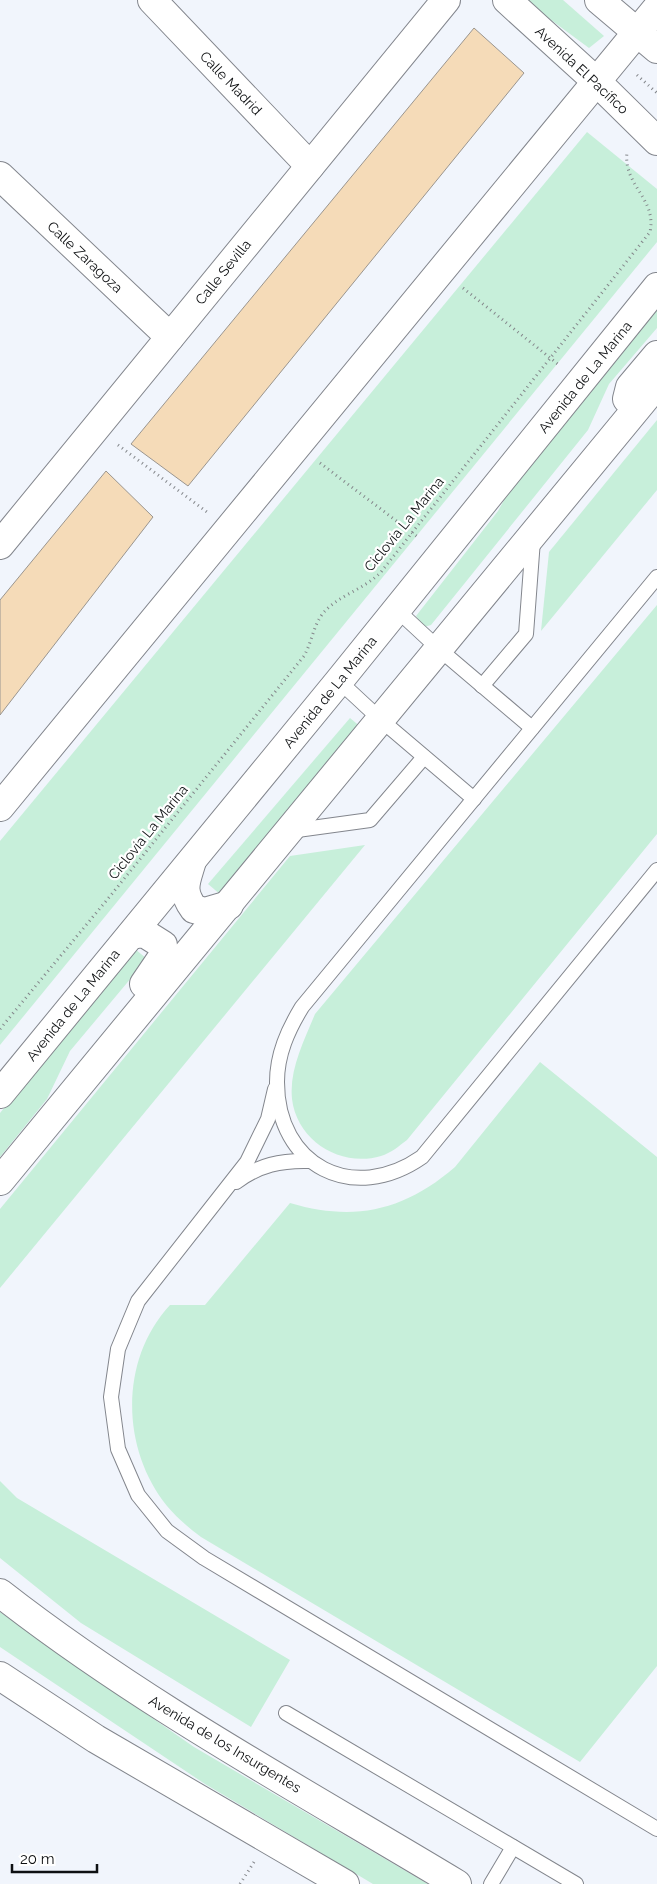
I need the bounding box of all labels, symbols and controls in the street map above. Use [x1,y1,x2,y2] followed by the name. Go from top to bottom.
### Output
[532,23,632,117] street label: Avenida El Pacífico
[197,48,265,118] street label: Calle Madrid
[44,218,126,296] street label: Calle Zaragoza
[192,236,254,308] street label: Calle Sevilla
[535,318,635,436] street label: Avenida de La Marina
[361,474,447,574] street label: Ciclovía La Marina
[280,633,380,751] street label: Avenida de La Marina
[105,782,191,882] street label: Ciclovía La Marina
[23,946,123,1064] street label: Avenida de La Marina
[146,1692,304,1796] street label: Avenida de los Insurgentes
[12,1842,98,1874] scale bar
[20,1850,55,1868] text: 20 m

